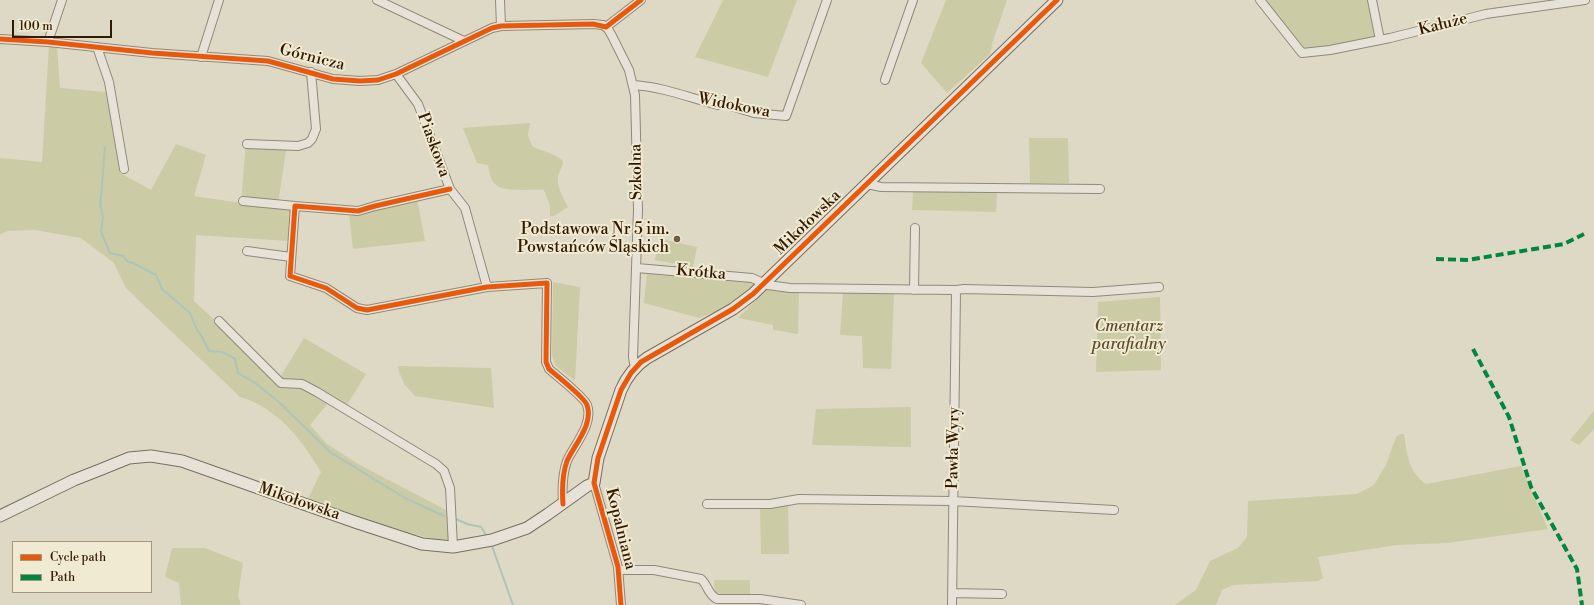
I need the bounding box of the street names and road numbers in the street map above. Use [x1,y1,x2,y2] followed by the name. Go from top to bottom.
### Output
[1416,10,1470,40] street label: Kałuże
[277,41,347,75] street label: Górnicza
[696,90,772,122] street label: Widokowa
[412,110,454,180] street label: Piaskowa
[627,144,647,200] street label: Szkolna
[771,186,845,260] street label: Mikołowska
[675,261,727,285] street label: Krótka
[944,407,964,489] street label: Pawła Wyry
[256,479,342,525] street label: Mikołowska
[601,486,639,572] street label: Kopalniana

